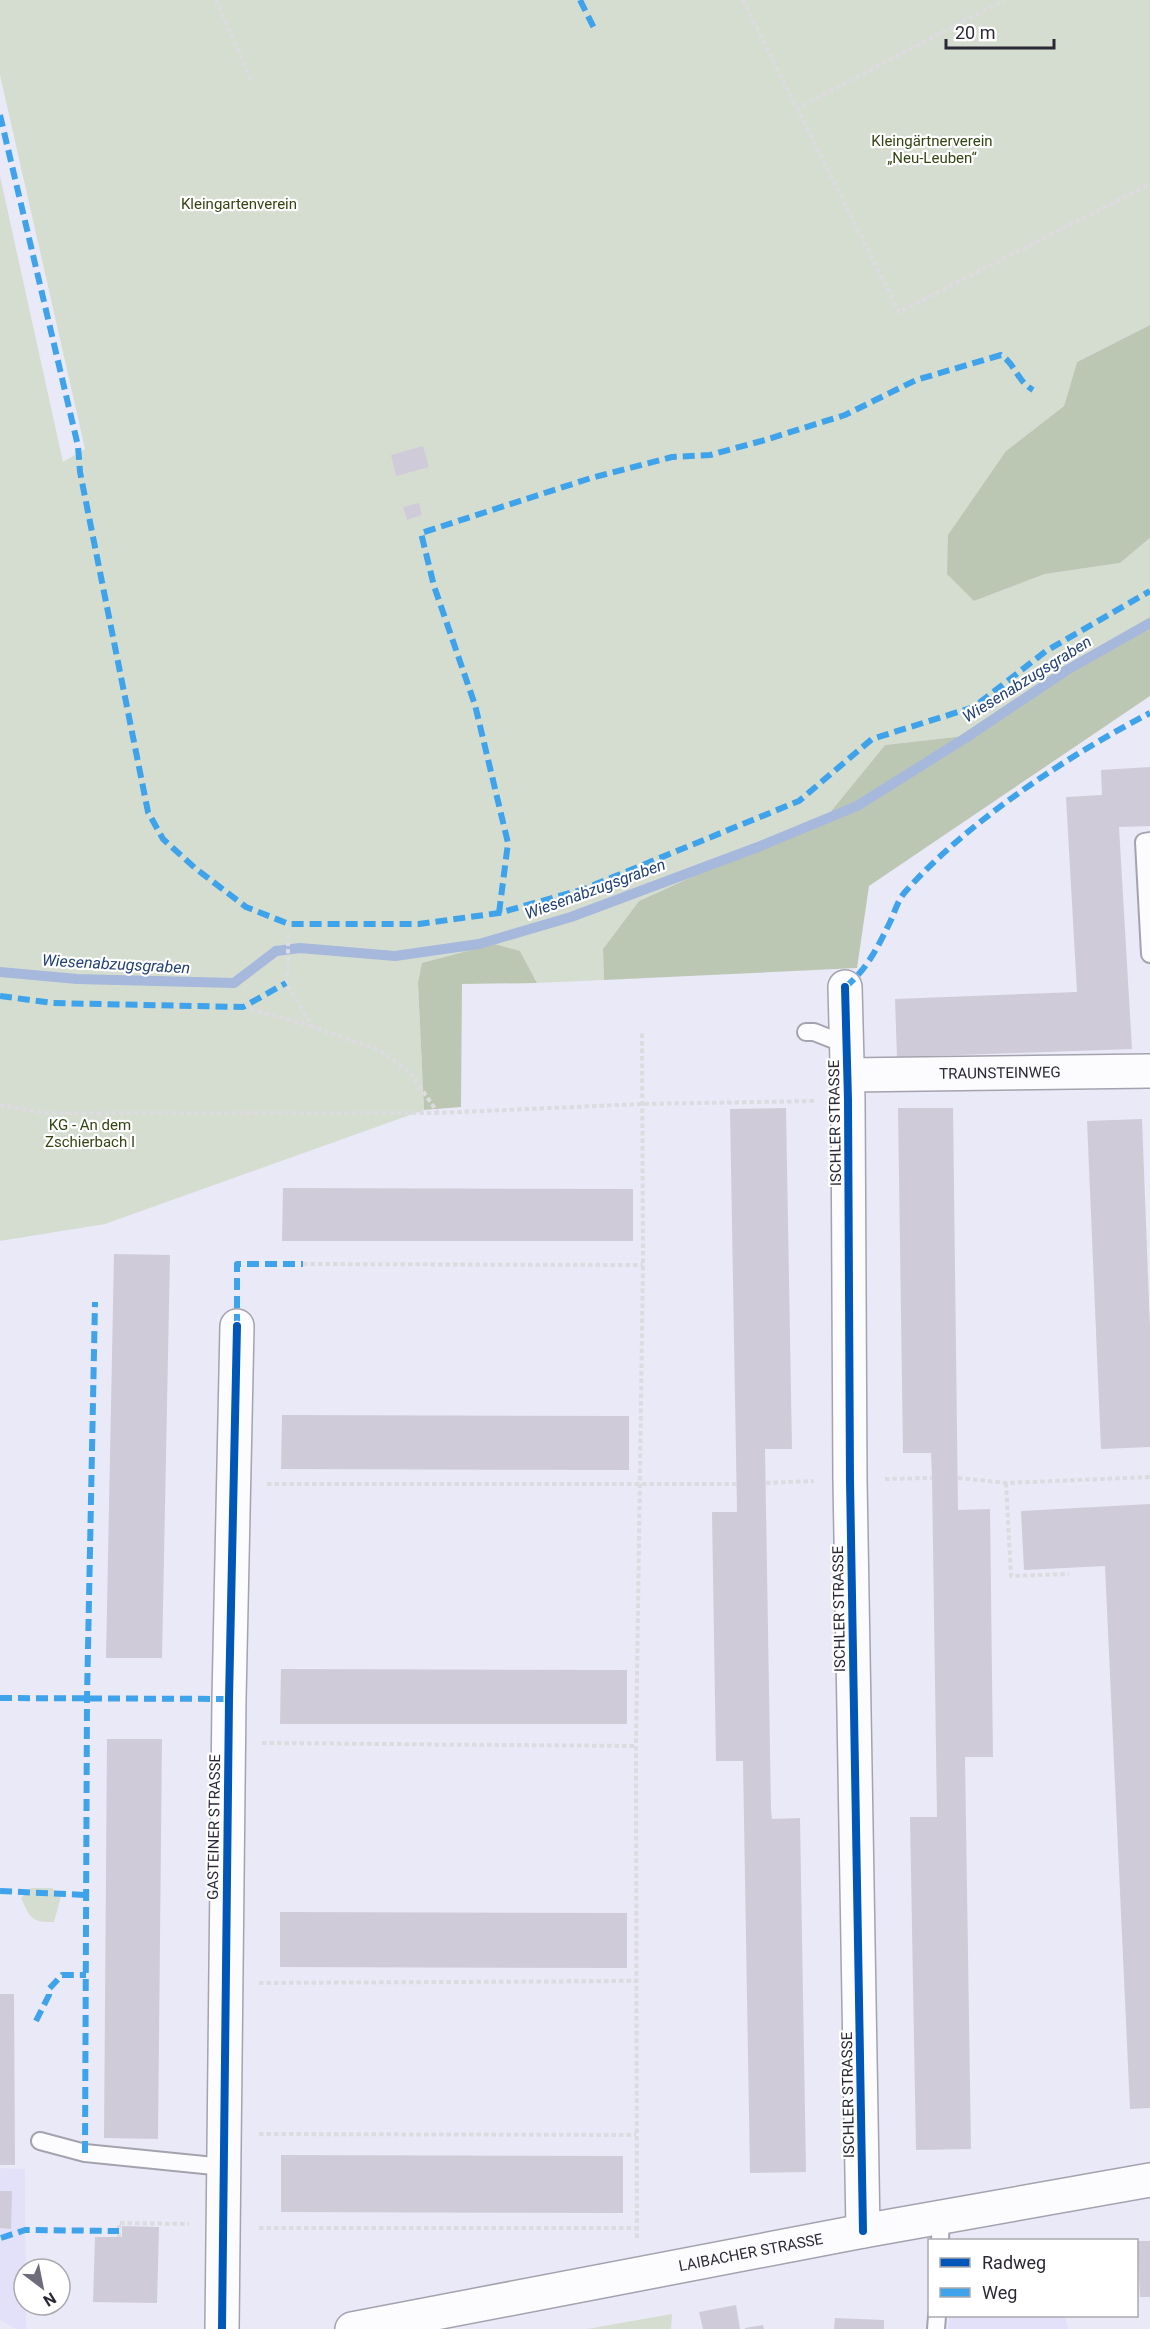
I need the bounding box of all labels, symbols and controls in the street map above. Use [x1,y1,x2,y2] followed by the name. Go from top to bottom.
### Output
[946,12,1054,50] scale bar
[955,22,995,43] text: 20 m
[871,132,993,167] park label: Kleingärtnerverein „Neu-Leuben“
[181,195,297,213] park label: Kleingartenverein
[959,632,1095,726] water label: Wiesenabzugsgraben
[522,855,668,923] water label: Wiesenabzugsgraben
[41,951,191,977] water label: Wiesenabzugsgraben
[825,1059,845,1186] street label: ISCHLER STRASSE
[939,1063,1061,1083] street label: TRAUNSTEINWEG
[45,1116,135,1151] park label: KG - An dem Zschierbach I
[829,1545,849,1672] street label: ISCHLER STRASSE
[204,1753,224,1900] street label: GASTEINER STRASSE
[838,2031,858,2158] street label: ISCHLER STRASSE
[677,2230,825,2275] street label: LAIBACHER STRASSE
[928,2239,1138,2317] legend
[982,2252,1046,2273] text: Radweg
[12,2257,72,2317] north arrow
[982,2282,1017,2303] text: Weg
[40,2288,60,2310] text: N

